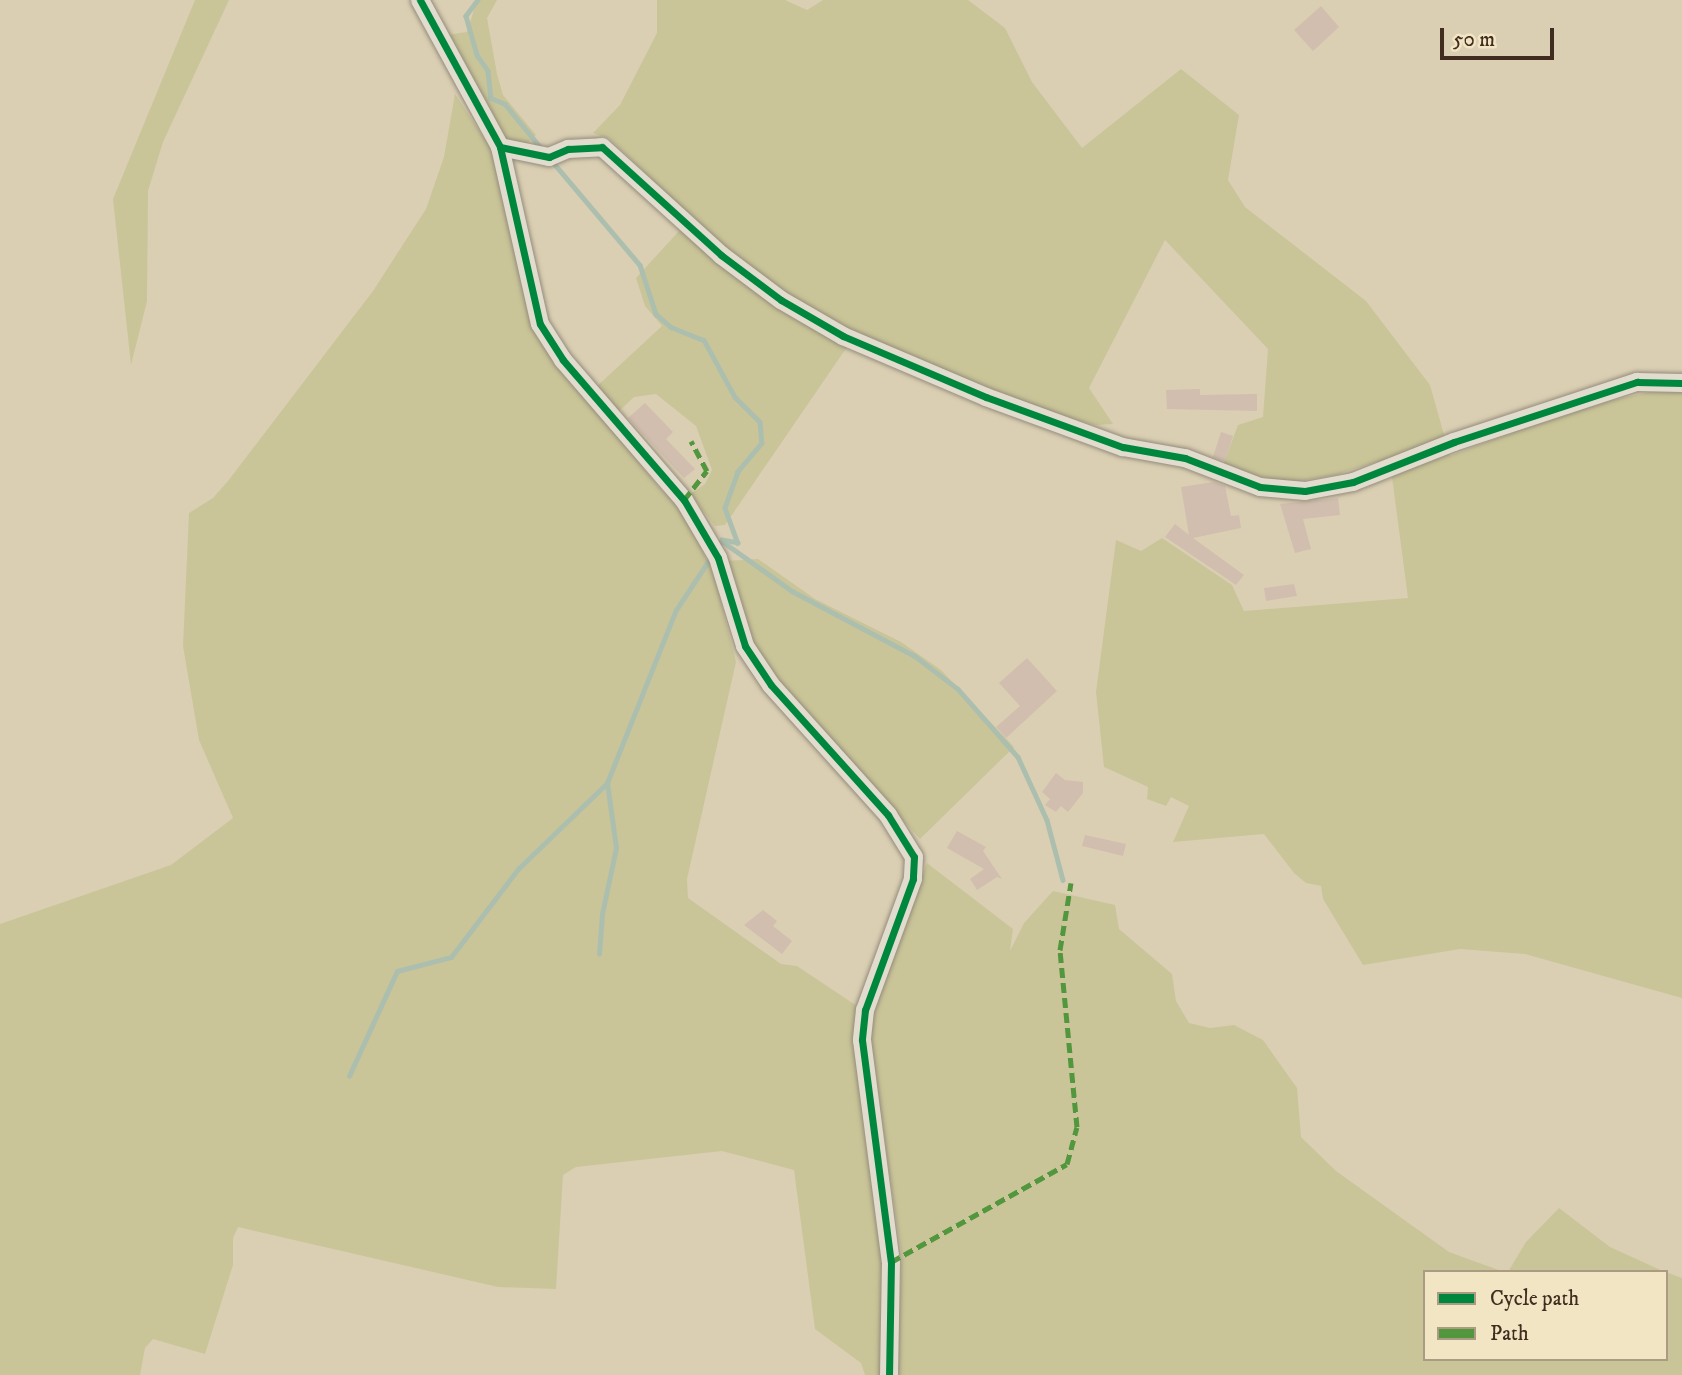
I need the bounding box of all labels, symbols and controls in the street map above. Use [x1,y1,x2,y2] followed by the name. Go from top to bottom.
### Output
[1444,14,1558,58] scale bar
[1453,27,1495,53] text: 50 m
[1423,1270,1668,1361] legend
[1490,1286,1579,1312] text: Cycle path
[1490,1321,1529,1347] text: Path

